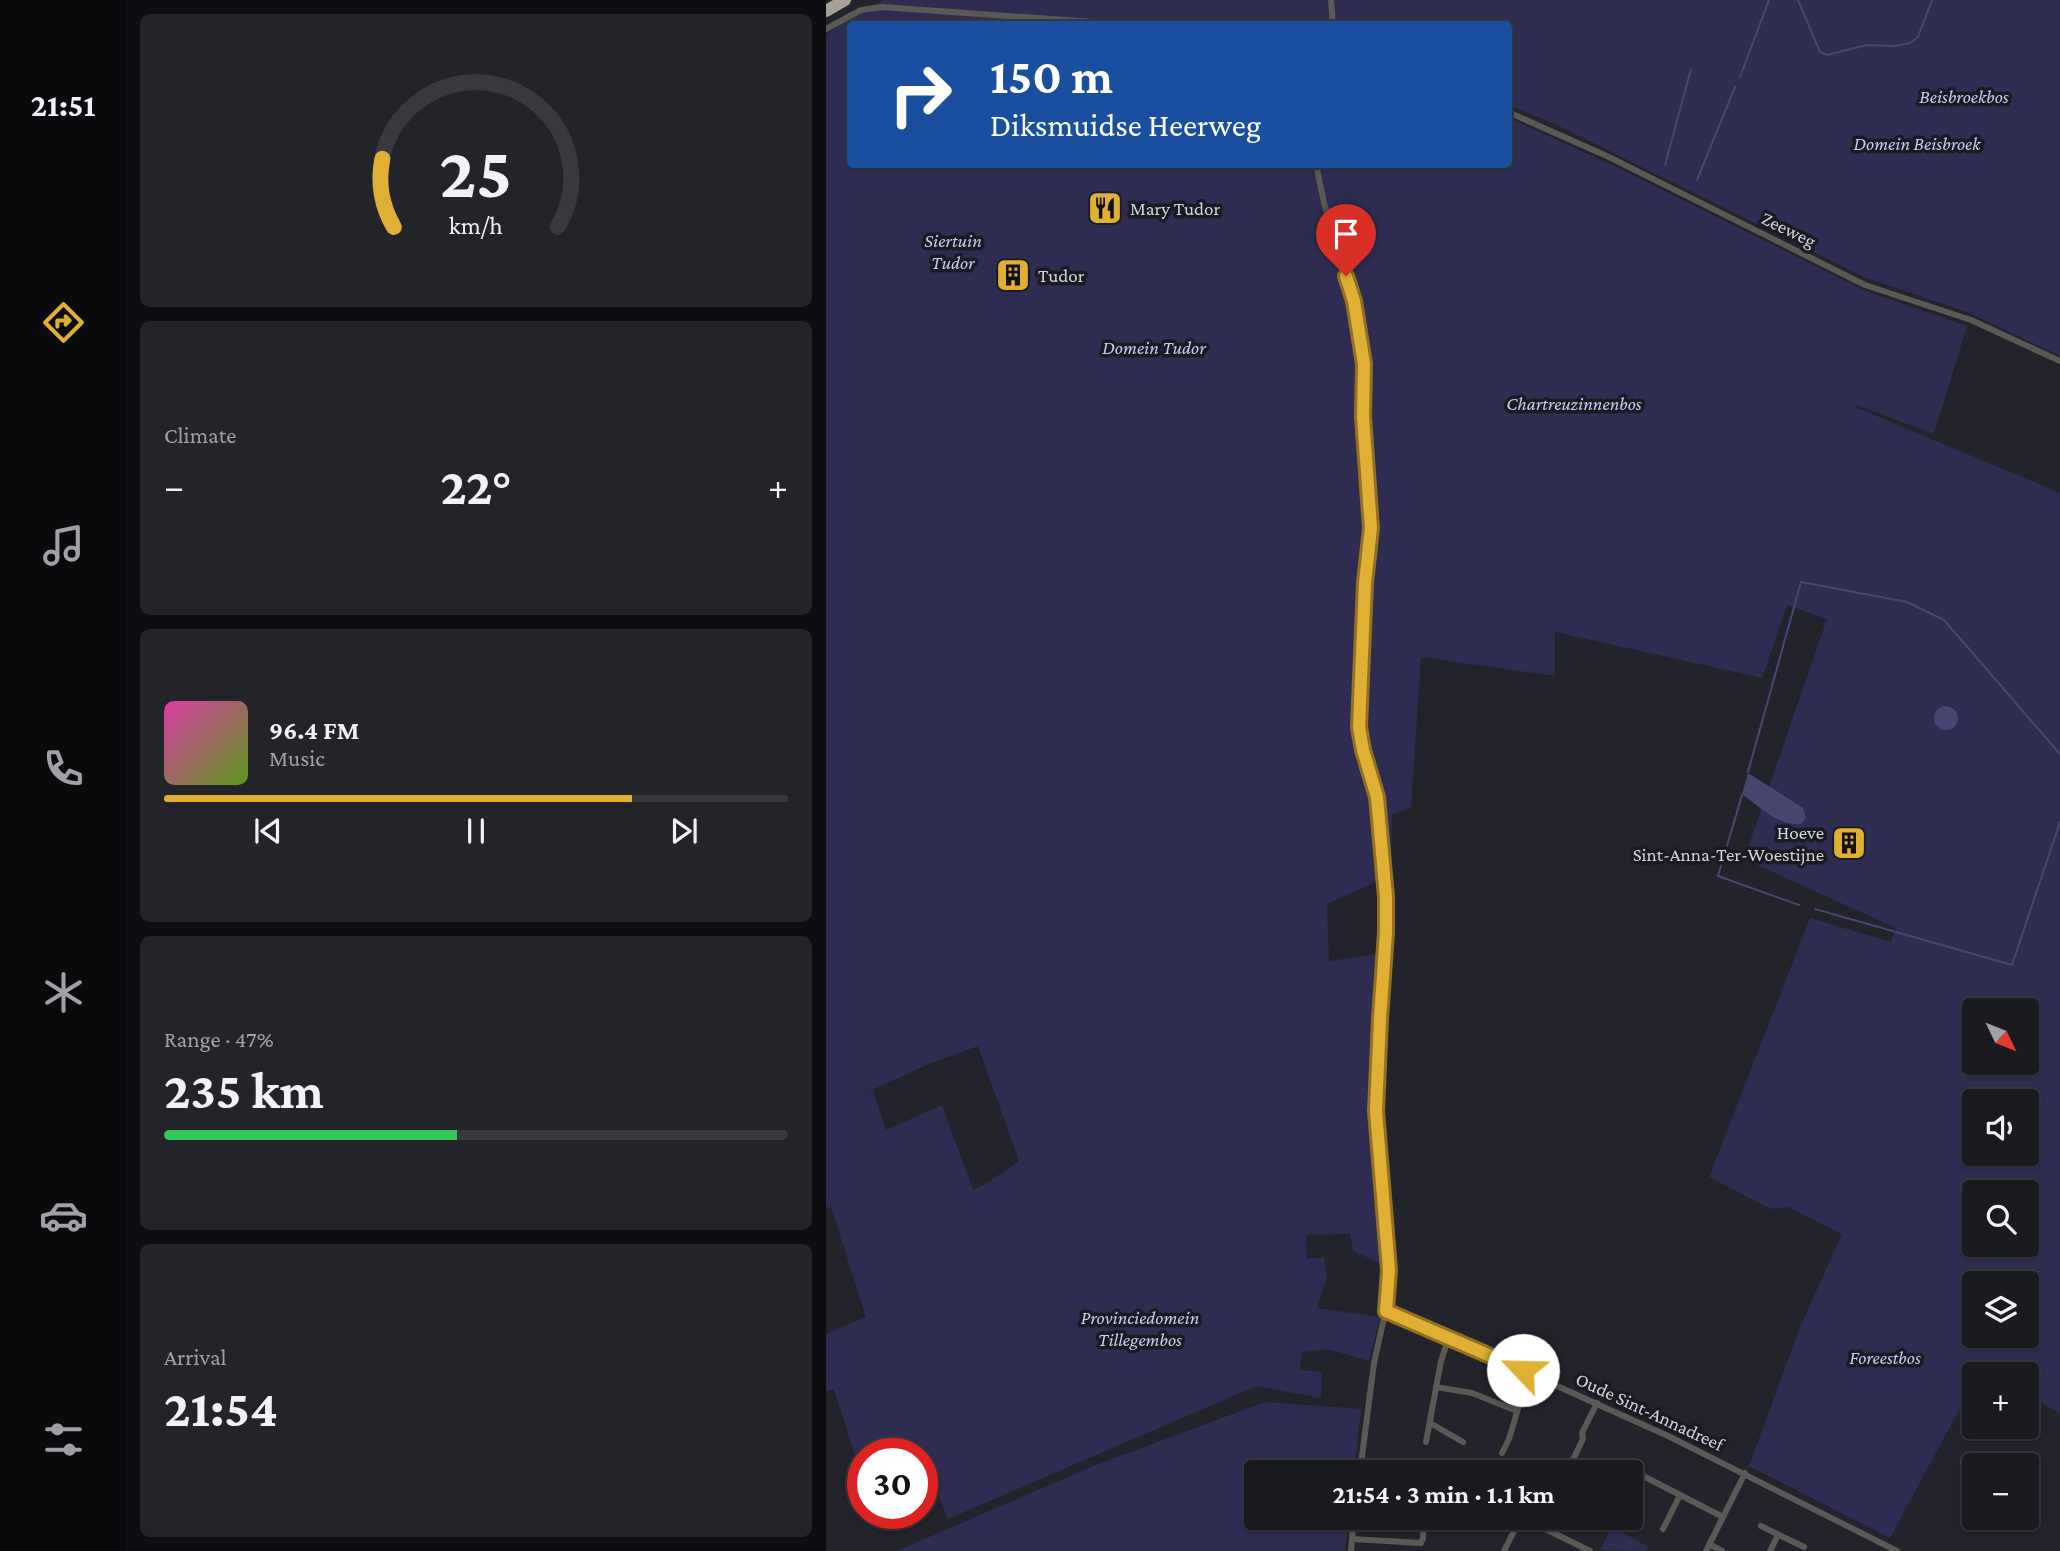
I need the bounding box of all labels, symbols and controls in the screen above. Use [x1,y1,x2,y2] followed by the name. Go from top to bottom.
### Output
[875,49,966,140] icon: right
[990,49,1113,104] text: 150 m
[1919,86,2009,107] park label: Beisbroekbos
[31,87,95,123] text: 21:51
[990,107,1261,143] text: Diksmuidse Heerweg
[440,132,512,213] text: 25
[1853,133,1981,154] park label: Domein Beisbroek
[1086,189,1124,227] restaurant icon: Mary Tudor
[1130,198,1220,219] place label: Mary Tudor
[1316,204,1376,276] pin
[1758,207,1819,252] street label: Zeeweg
[449,212,503,239] text: km/h
[1327,215,1365,253] icon: arrive
[924,230,982,273] park label: Siertuin Tudor
[994,256,1032,294] building icon: Tudor
[1038,265,1085,286] place label: Tudor
[39,298,88,347] icon: directions
[1102,337,1207,358] park label: Domein Tudor
[1506,393,1642,414] park label: Chartreuzinnenbos
[164,422,236,448] text: Climate
[440,457,512,515] text: 22°
[164,465,184,507] text: −
[768,465,788,507] text: +
[39,521,88,570] icon: music
[269,716,359,745] text: 96.4 FM
[39,744,88,793] icon: phone
[269,745,325,771] text: Music
[249,812,287,850] icon: previous
[457,812,495,850] icon: pause
[665,812,703,850] icon: next
[1633,822,1824,866] place label: Hoeve Sint-Anna-Ter-Woestijne
[1830,824,1868,862] building icon: Hoeve Sint-Anna-Ter-Woestijne
[39,968,88,1017] icon: climate
[1962,998,2039,1074] north arrow
[1962,998,2039,1530] map controls
[164,1026,274,1052] text: Range · 47%
[164,1061,324,1119] text: 235 km
[1962,1089,2039,1166] button: sound
[1962,1180,2039,1257] button: search
[39,1191,88,1240] icon: car
[1962,1271,2039,1348] button: layers
[1081,1307,1199,1350] park label: Provinciedomein Tillegembos
[1486,1333,1560,1407] position arrow
[164,1344,227,1370] text: Arrival
[1849,1347,1921,1368] park label: Foreestbos
[1962,1362,2039,1439] button: +
[1573,1368,1728,1455] street label: Oude Sint-Annadreef
[164,1379,278,1437] text: 21:54
[39,1415,88,1464] icon: filters
[847,1438,938,1529] speed limit sign: 30
[1962,1453,2039,1530] button: −
[1332,1480,1555,1509] text: 21:54 · 3 min · 1.1 km

